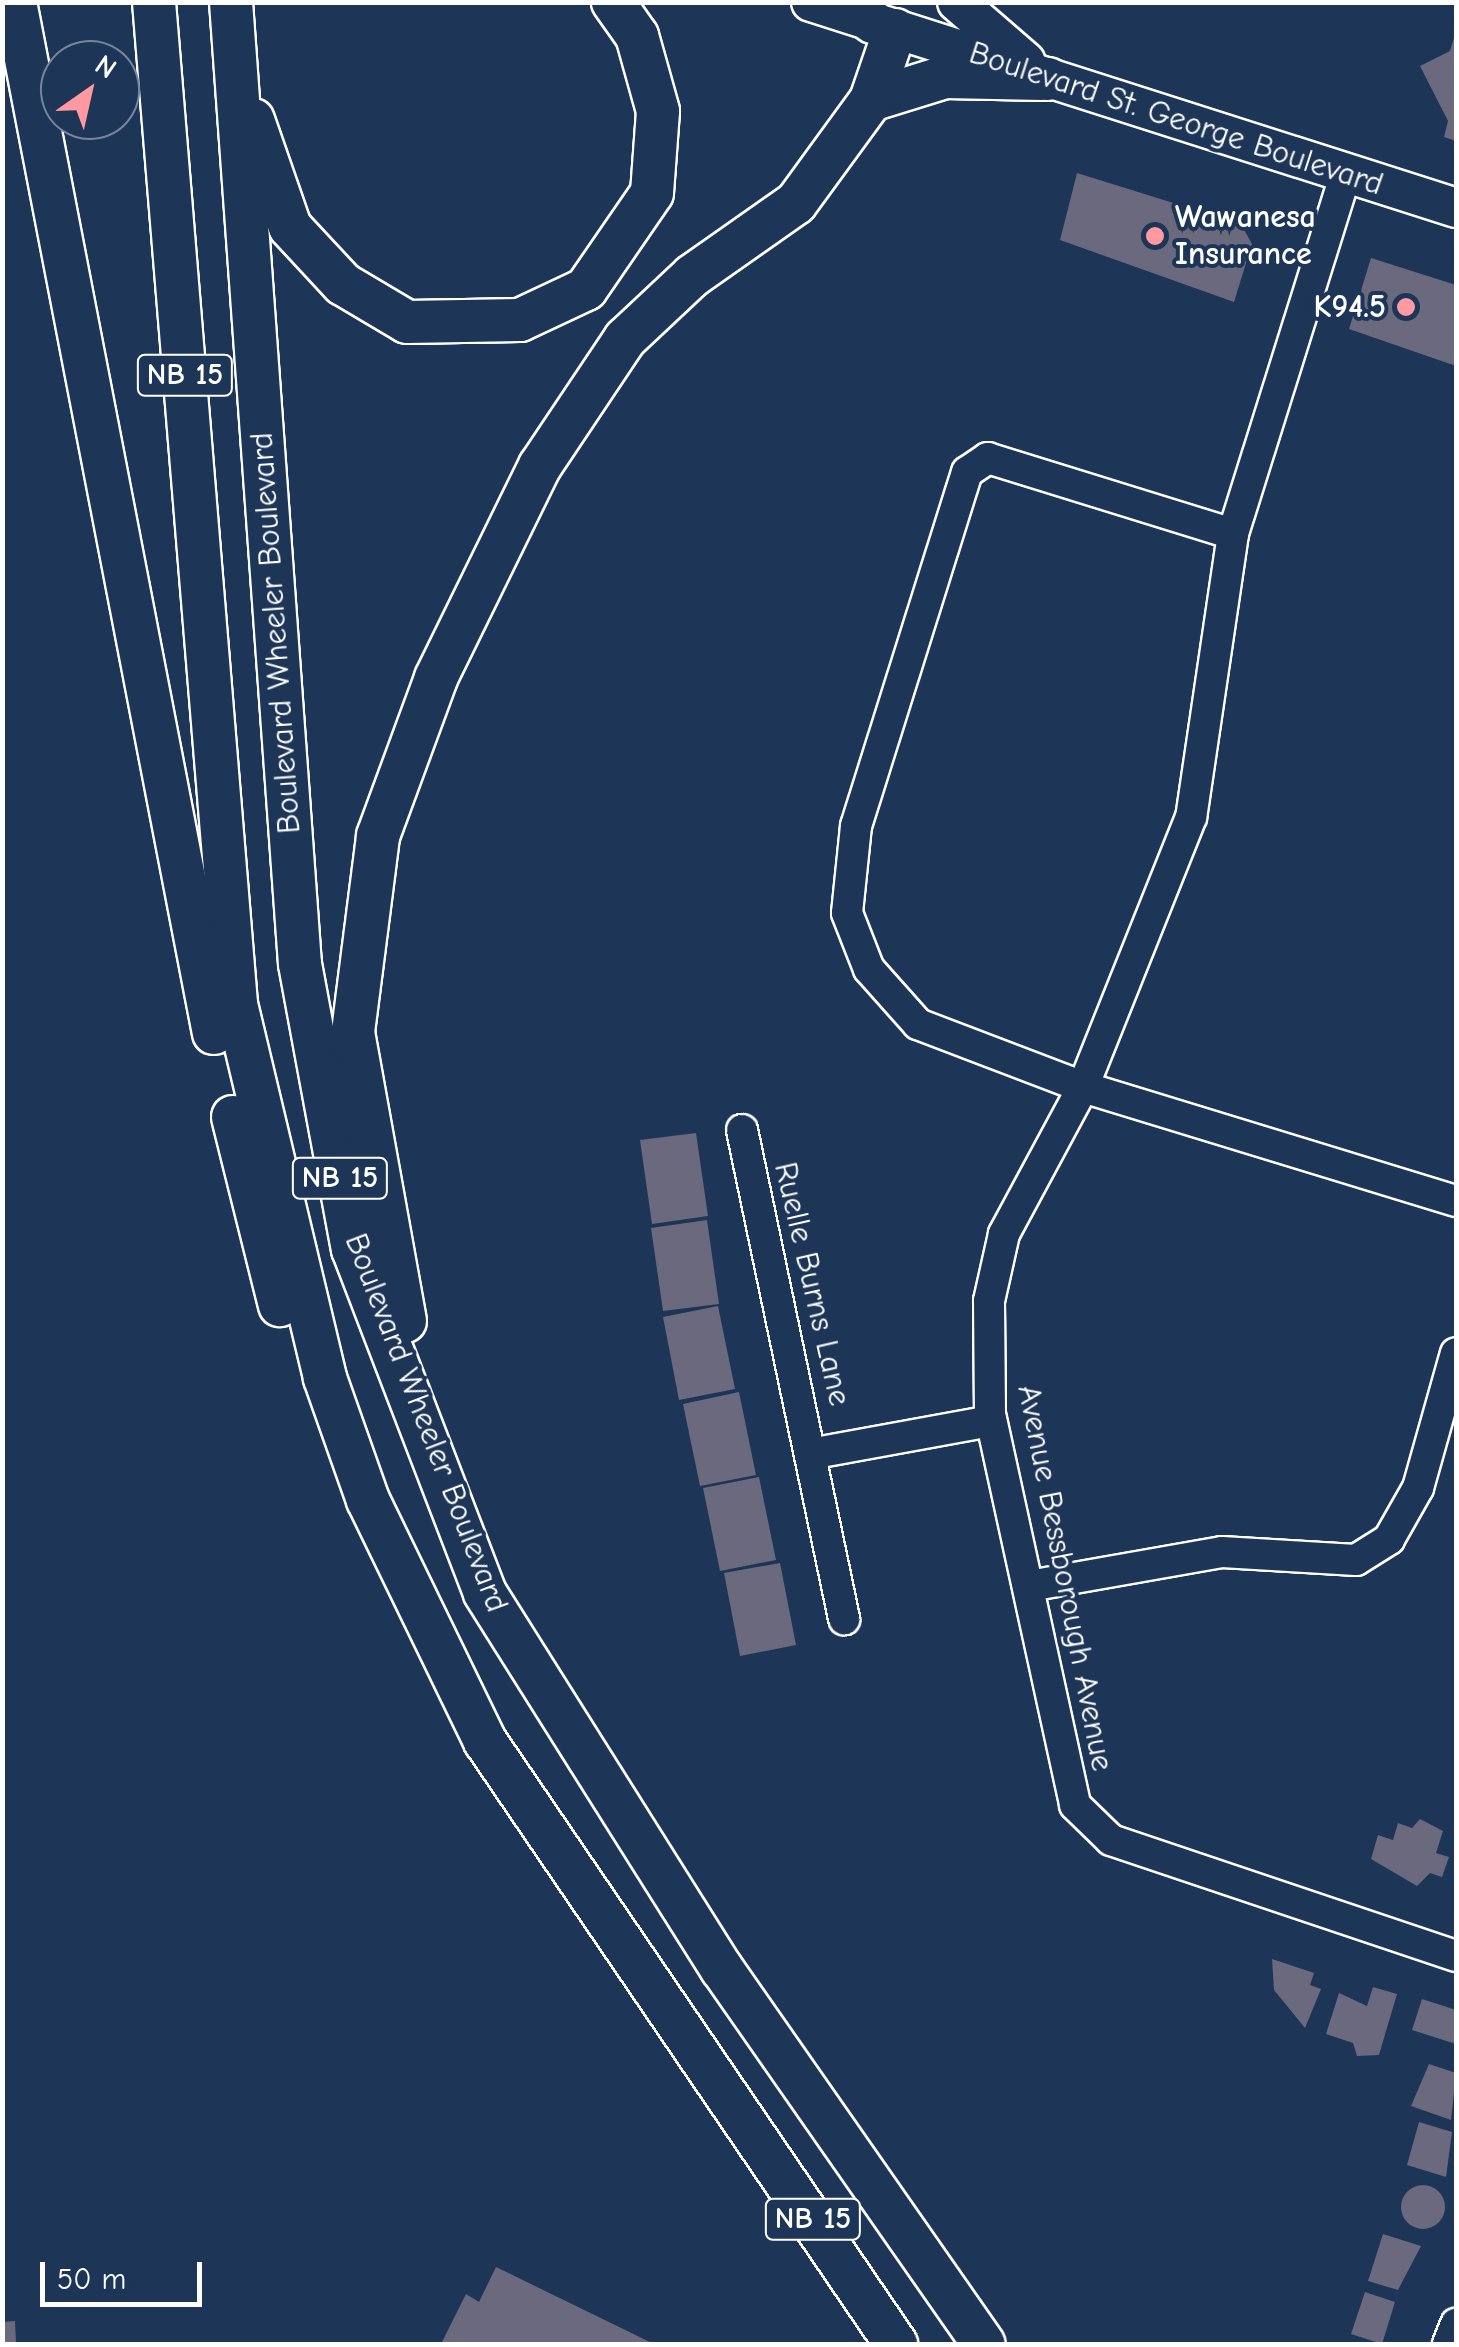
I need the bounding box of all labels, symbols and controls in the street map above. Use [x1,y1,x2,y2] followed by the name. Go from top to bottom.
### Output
[964,34,1388,204] street label: Boulevard St. George Boulevard
[40,40,140,140] north arrow
[89,48,122,85] text: N
[1175,199,1316,274] place label: Wawanesa Insurance
[1144,225,1166,247] marker: Wawanesa Insurance
[1313,288,1386,326] place label: K94.5
[1395,296,1417,318] marker: K94.5
[135,350,235,400] road number: NB 15
[243,431,309,835] street label: Boulevard Wheeler Boulevard
[290,1153,390,1203] road number: NB 15
[765,1159,859,1409] street label: Ruelle Burns Lane
[336,1228,516,1618] street label: Boulevard Wheeler Boulevard
[1009,1382,1121,1774] street label: Avenue Bessborough Avenue
[763,2194,863,2244] road number: NB 15
[45,2242,208,2304] scale bar
[57,2262,126,2297] text: 50 m

